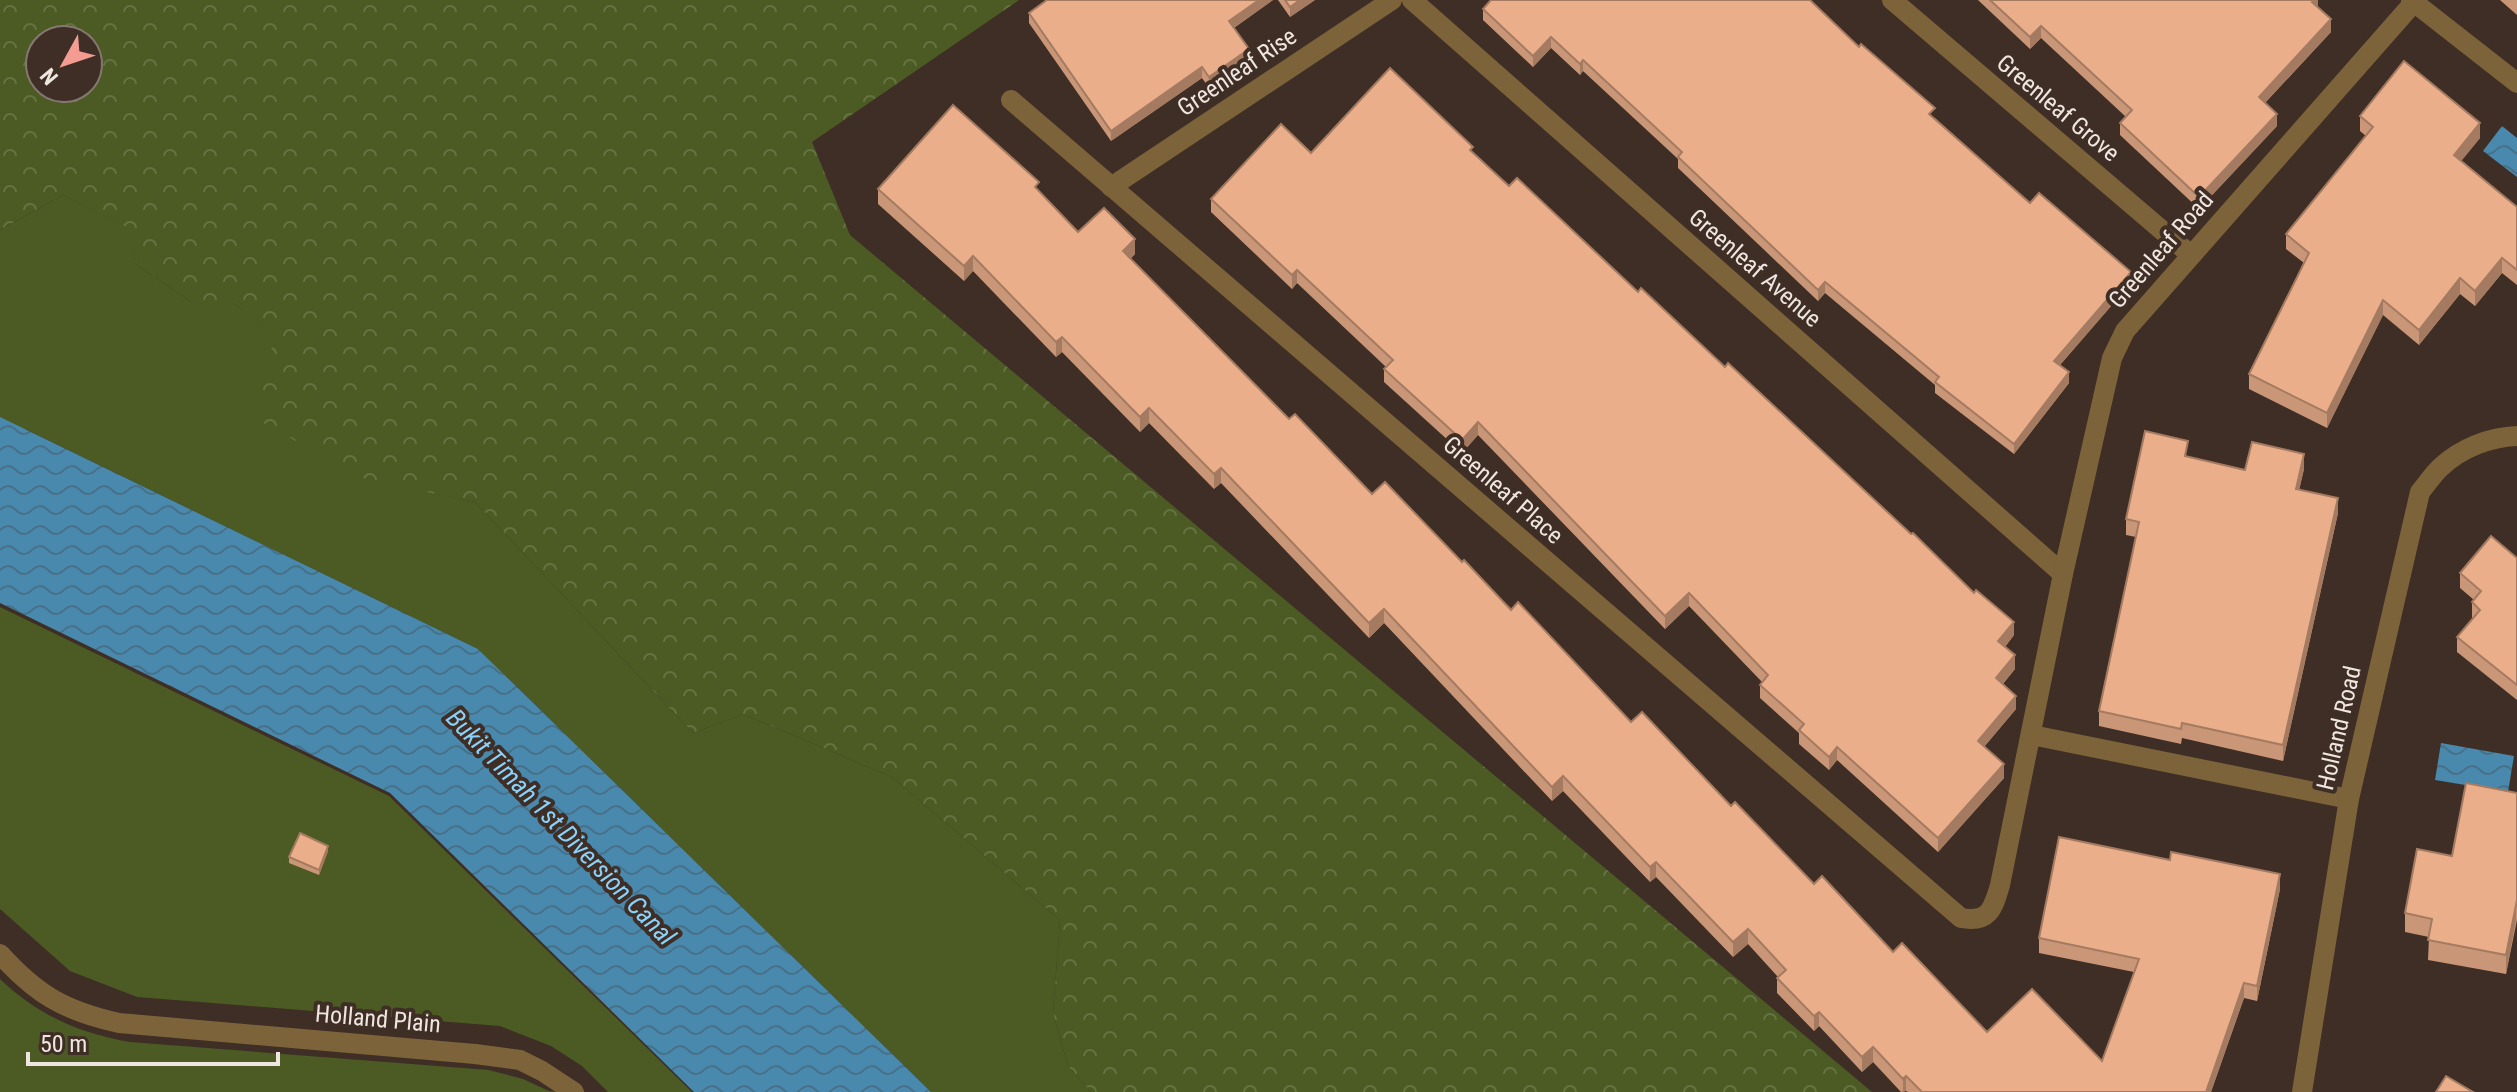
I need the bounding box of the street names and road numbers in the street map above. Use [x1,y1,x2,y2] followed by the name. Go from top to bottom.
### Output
[1172,22,1302,122] street label: Greenleaf Rise
[1991,49,2125,167] street label: Greenleaf Grove
[2103,186,2219,314] street label: Greenleaf Road
[1683,203,1827,333] street label: Greenleaf Avenue
[1437,430,1569,550] street label: Greenleaf Place
[2311,663,2367,793] street label: Holland Road
[314,1000,442,1038] street label: Holland Plain

